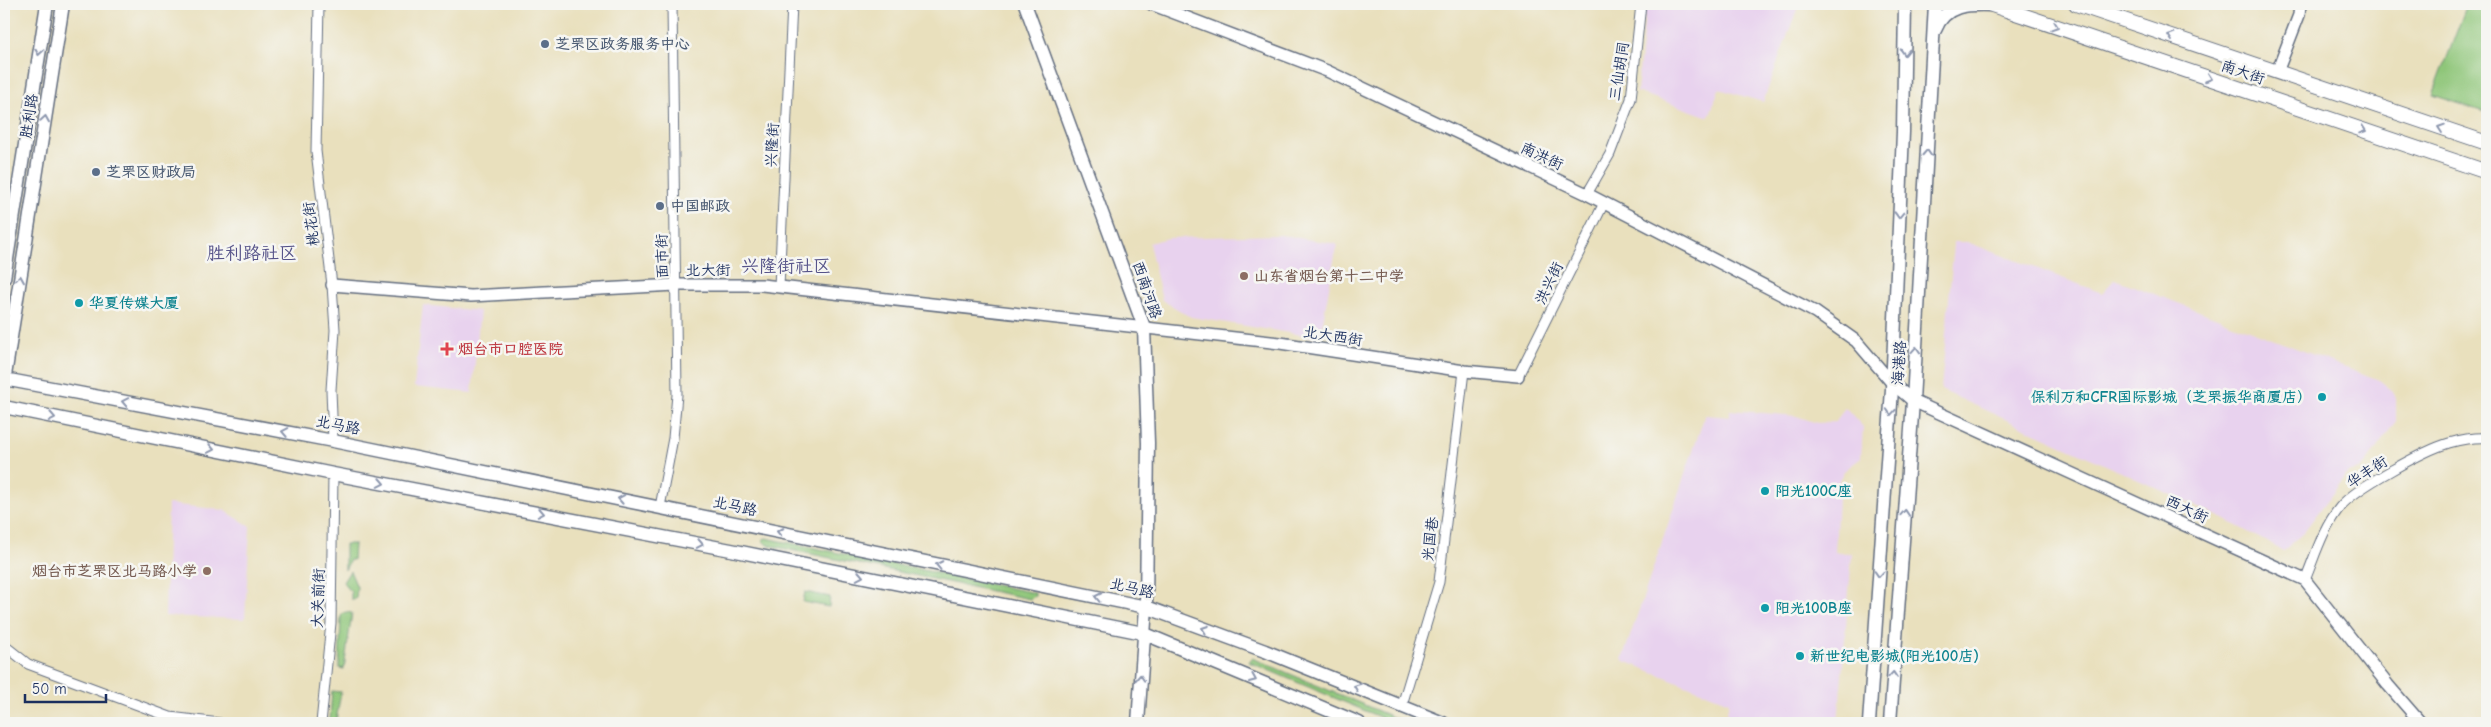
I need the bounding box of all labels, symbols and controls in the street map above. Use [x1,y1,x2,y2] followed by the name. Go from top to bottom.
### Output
[2050,20,2059,30] one-way arrow
[2168,32,2176,42] one-way arrow
[555,35,690,53] place label: 芝罘区政务服务中心
[539,38,551,50] marker: 芝罘区政务服务中心
[1605,40,1633,102] street label: 三仙胡同
[35,48,45,56] one-way arrow
[1900,49,1911,57] one-way arrow
[2219,56,2267,88] street label: 南大街
[2204,72,2213,82] one-way arrow
[17,92,41,140] street label: 胜利路
[40,115,50,123] one-way arrow
[762,122,782,168] street label: 兴隆街
[2358,124,2367,134] one-way arrow
[2437,124,2446,134] one-way arrow
[1518,138,1566,174] street label: 南洪街
[1922,149,1933,157] one-way arrow
[106,163,196,181] place label: 芝罘区财政局
[90,166,102,178] marker: 芝罘区财政局
[670,197,730,215] place label: 中国邮政
[654,200,666,212] marker: 中国邮政
[299,201,323,247] street label: 桃花街
[1894,211,1905,219] one-way arrow
[653,233,671,279] street label: 面市街
[207,243,297,264] district label: 胜利路社区
[741,256,831,277] district label: 兴隆街社区
[1129,259,1165,321] street label: 西南河路
[1531,259,1567,307] street label: 洪兴街
[685,261,731,279] street label: 北大街
[1254,267,1404,285] place label: 山东省烟台第十二中学
[1238,270,1250,282] marker: 山东省烟台第十二中学
[15,275,25,284] one-way arrow
[89,294,179,312] place label: 华夏传媒大厦
[73,297,85,309] marker: 华夏传媒大厦
[1302,322,1364,350] street label: 北大西街
[458,340,563,358] place label: 烟台市口腔医院
[1888,340,1910,386] street label: 海港路
[440,342,454,356] marker: 烟台市口腔医院
[1910,346,1921,354] one-way arrow
[2031,388,2312,406] place label: 保利万和CFR国际影城（芝罘振华商厦店）
[2316,391,2328,403] marker: 保利万和CFR国际影城（芝罘振华商厦店）
[121,397,129,408] one-way arrow
[1885,408,1896,416] one-way arrow
[47,411,56,422] one-way arrow
[314,412,362,438] street label: 北马路
[280,427,289,437] one-way arrow
[206,443,215,454] one-way arrow
[2343,452,2391,492] street label: 华丰街
[377,477,385,488] one-way arrow
[1775,482,1852,500] place label: 阳光100C座
[1759,485,1771,497] marker: 阳光100C座
[2163,491,2211,527] street label: 西大街
[711,493,759,519] street label: 北马路
[616,494,625,505] one-way arrow
[536,508,545,518] one-way arrow
[1899,508,1910,516] one-way arrow
[1418,516,1442,562] street label: 光国巷
[775,528,784,538] one-way arrow
[696,538,705,548] one-way arrow
[934,560,943,570] one-way arrow
[32,562,197,580] place label: 烟台市芝罘区北马路小学
[201,565,213,577] marker: 烟台市芝罘区北马路小学
[308,568,328,628] street label: 大关前街
[855,570,864,580] one-way arrow
[1874,571,1885,579] one-way arrow
[1108,574,1156,602] street label: 北马路
[1094,592,1103,603] one-way arrow
[1775,599,1852,617] place label: 阳光100B座
[1759,602,1771,614] marker: 阳光100B座
[1201,625,1210,635] one-way arrow
[1810,647,1979,665] place label: 新世纪电影城(阳光100店)
[1794,650,1806,662] marker: 新世纪电影城(阳光100店)
[1887,670,1898,678] one-way arrow
[25,672,106,704] scale bar
[1248,673,1256,683] one-way arrow
[1134,674,1145,682] one-way arrow
[32,680,67,698] text: 50 m
[1353,683,1362,693] one-way arrow

